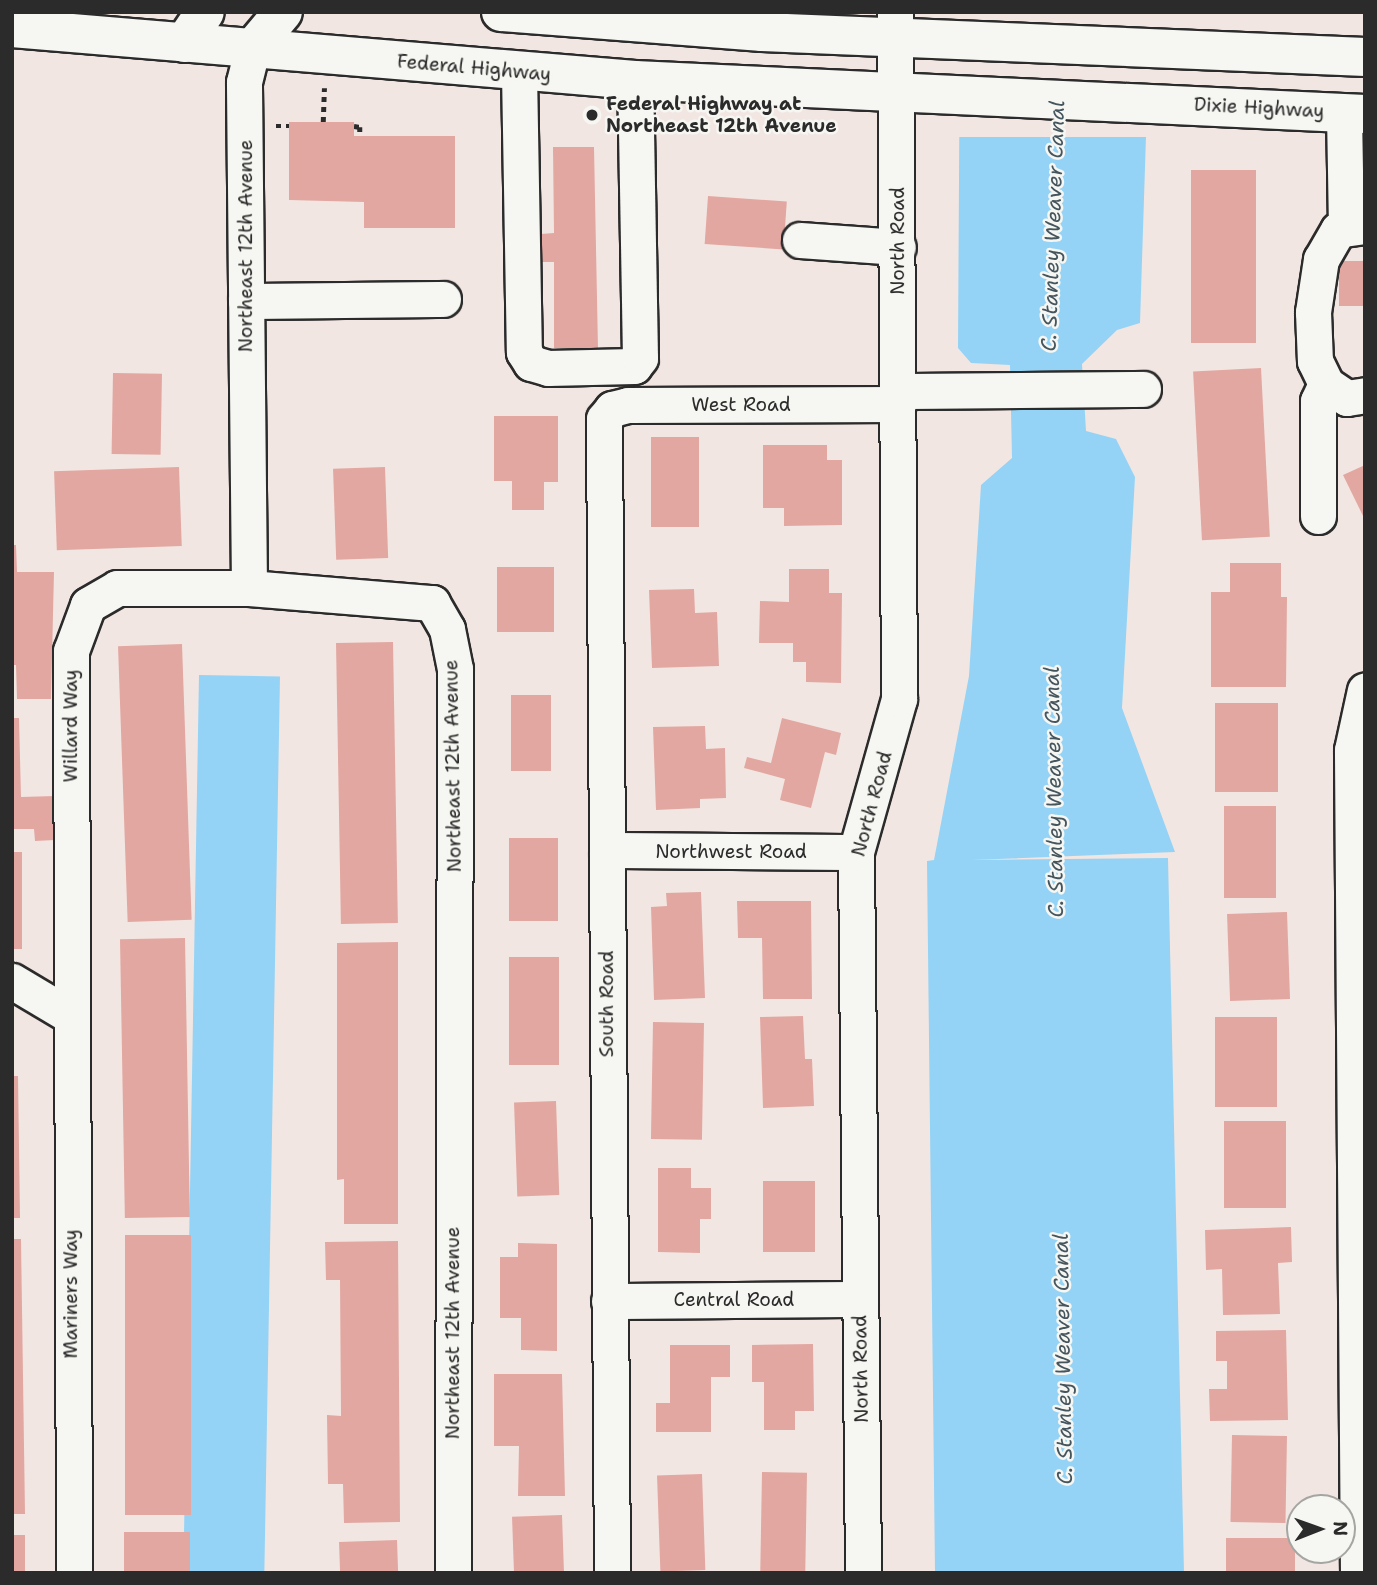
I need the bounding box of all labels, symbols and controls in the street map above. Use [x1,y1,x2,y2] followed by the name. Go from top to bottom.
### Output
[396,50,552,86] street label: Federal Highway
[606,93,837,137] place label: Federal Highway at Northeast 12th Avenue
[1193,93,1325,123] street label: Dixie Highway
[1036,100,1070,352] water label: C. Stanley Weaver Canal
[584,107,600,123] marker: Federal Highway at Northeast 12th Avenue
[235,140,257,352] street label: Northeast 12th Avenue
[887,187,909,295] street label: North Road
[691,394,791,416] street label: West Road
[440,659,466,873] street label: Northeast 12th Avenue
[1039,666,1069,918] water label: C. Stanley Weaver Canal
[60,670,82,782] street label: Willard Way
[847,749,897,859] street label: North Road
[655,841,807,863] street label: Northwest Road
[596,951,618,1057] street label: South Road
[442,1227,464,1439] street label: Northeast 12th Avenue
[60,1229,82,1359] street label: Mariners Way
[1048,1233,1078,1485] water label: C. Stanley Weaver Canal
[674,1289,794,1311] street label: Central Road
[849,1315,873,1423] street label: North Road
[1286,1494,1356,1564] north arrow
[1328,1521,1353,1536] text: N

